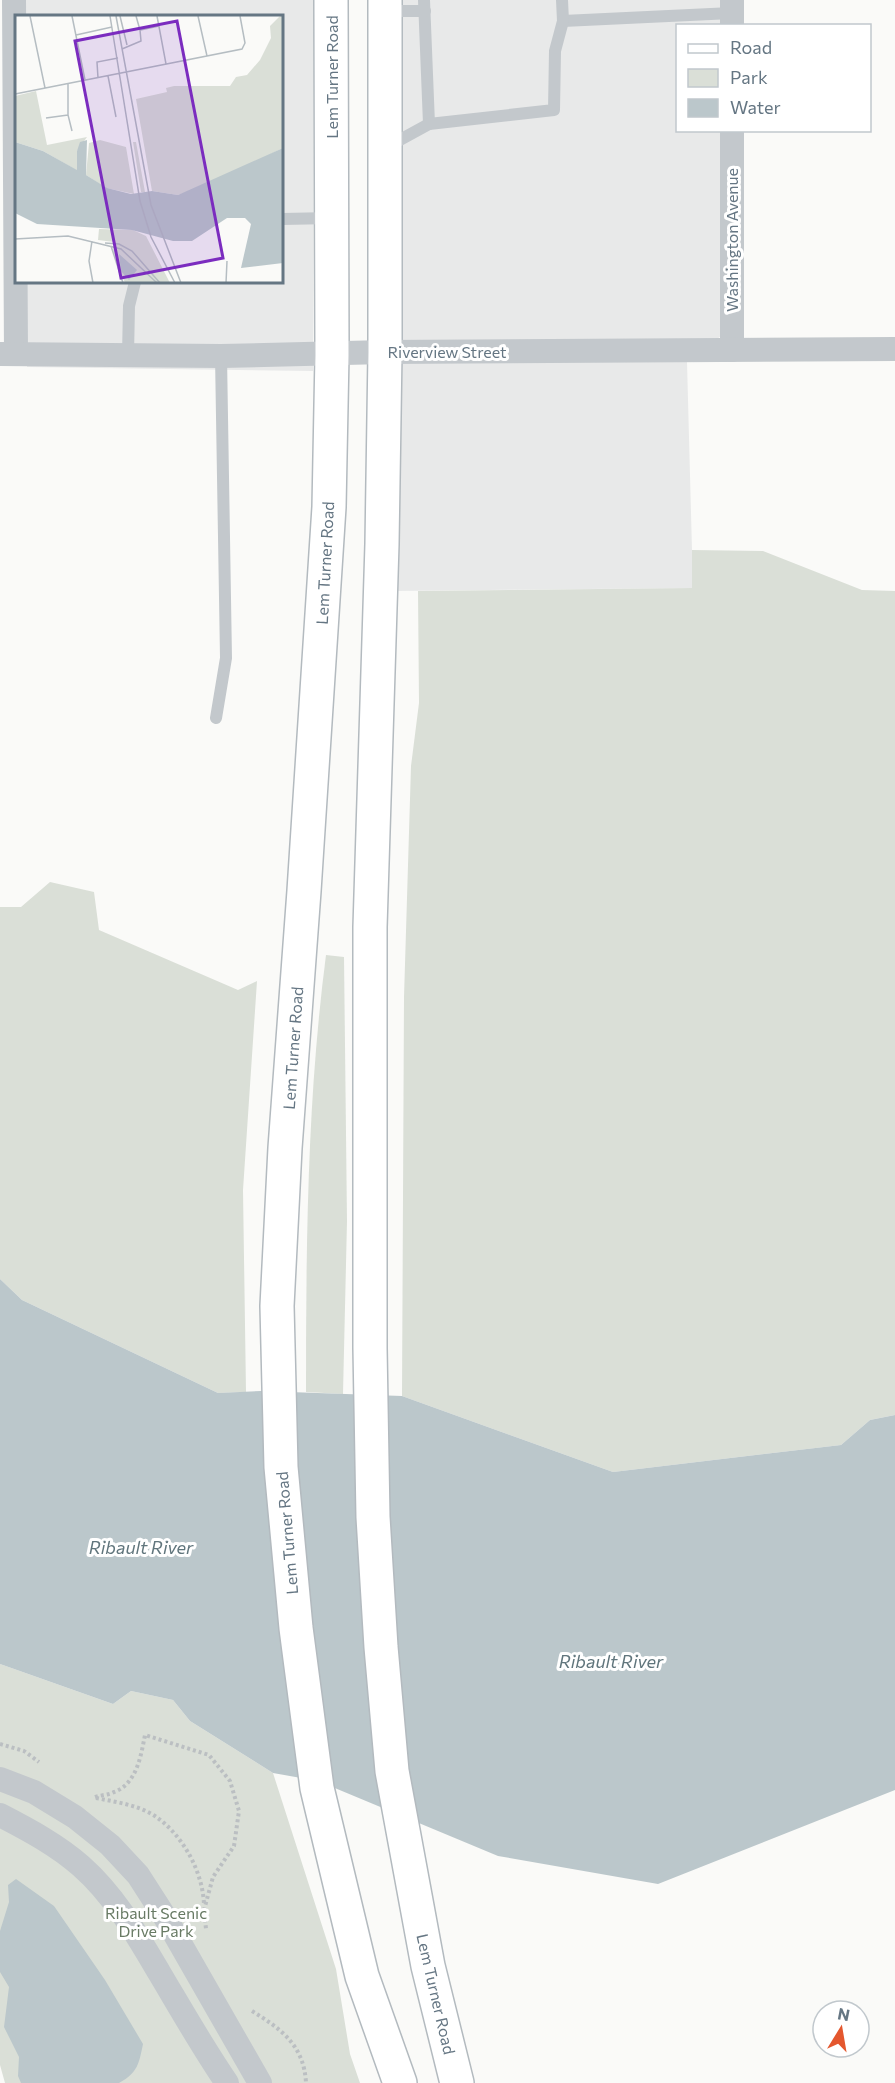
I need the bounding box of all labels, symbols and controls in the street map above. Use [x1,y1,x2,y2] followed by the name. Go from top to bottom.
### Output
[15,15,284,284] inset map
[322,15,341,139] street label: Lem Turner Road
[676,24,871,132] legend
[730,36,772,58] text: Road
[730,66,768,88] text: Park
[730,96,781,118] text: Water
[722,168,741,312] street label: Washington Avenue
[387,342,507,361] street label: Riverview Street
[312,501,337,625] street label: Lem Turner Road
[279,986,306,1110] street label: Lem Turner Road
[272,1471,301,1595] street label: Lem Turner Road
[89,1536,194,1558] water label: Ribault River
[559,1650,664,1672] water label: Ribault River
[105,1903,207,1940] park label: Ribault Scenic Drive Park
[413,1932,460,2056] street label: Lem Turner Road
[811,1999,871,2059] north arrow
[836,2003,852,2024] text: N

